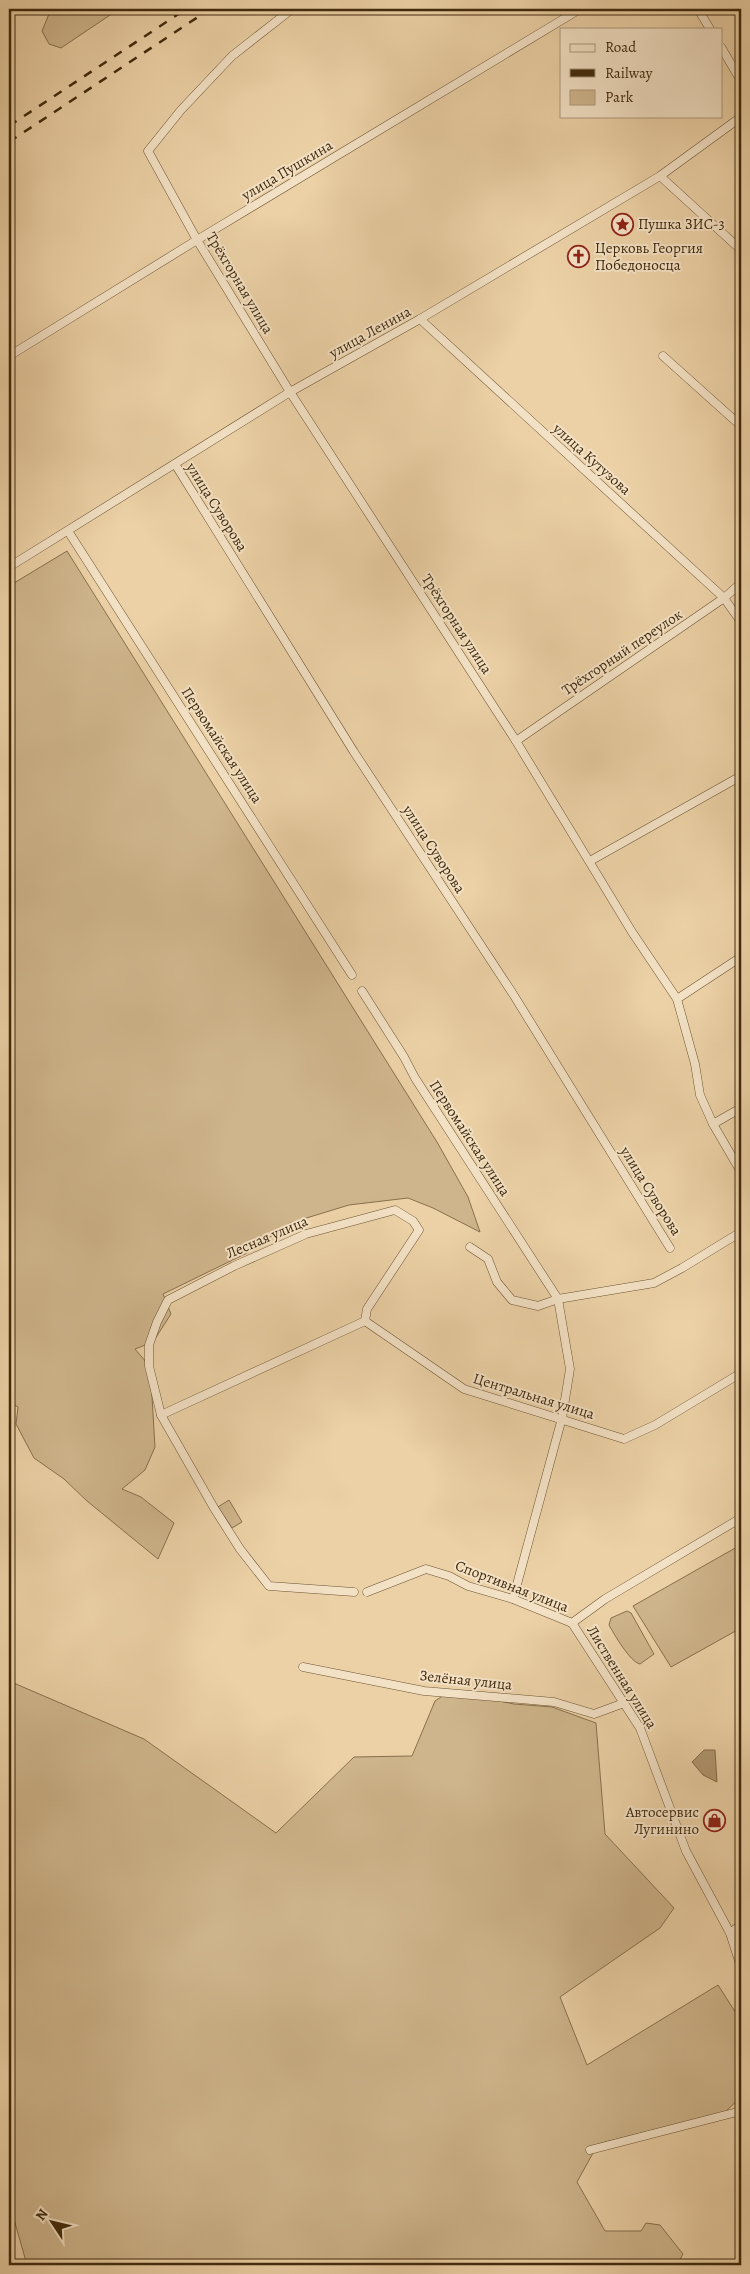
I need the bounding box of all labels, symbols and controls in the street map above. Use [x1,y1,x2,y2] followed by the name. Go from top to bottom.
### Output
[560,28,722,118] legend
[605,37,637,57] text: Road
[605,63,653,83] text: Railway
[605,87,634,107] text: Park
[237,135,336,206] street label: улица Пушкина
[610,212,634,236] place icon: Пушка ЗИС-3
[638,214,725,234] place label: Пушка ЗИС-3
[202,228,278,338] street label: Трёхгорная улица
[595,238,703,275] place label: Церковь Георгия Победоносца
[567,245,591,269] church icon: Церковь Георгия Победоносца
[325,301,415,363] street label: улица Ленина
[548,418,635,500] street label: улица Кутузова
[181,458,252,555] street label: улица Суворова
[417,570,497,678] street label: Трёхгорная улица
[558,604,686,700] street label: Трёхгорный переулок
[177,683,267,807] street label: Первомайская улица
[397,800,470,897] street label: улица Суворова
[425,1076,515,1200] street label: Первомайская улица
[615,1142,686,1239] street label: улица Суворова
[223,1211,311,1263] street label: Лесная улица
[471,1368,597,1424] street label: Центральная улица
[452,1555,572,1617] street label: Спортивная улица
[582,1621,662,1733] street label: Лиственная улица
[419,1665,513,1695] street label: Зелёная улица
[625,1802,699,1839] place label: Автосервис Лугинино
[703,1809,727,1833] shop icon: Автосервис Лугинино
[28,2196,78,2246] north arrow
[31,2205,52,2224] text: N

